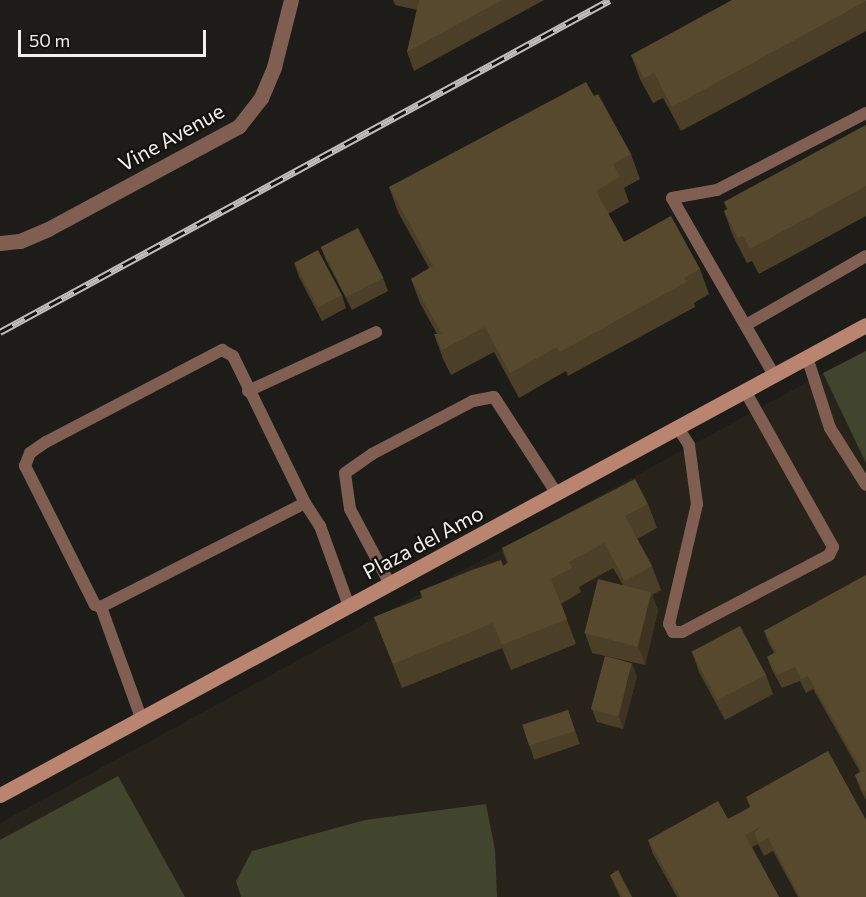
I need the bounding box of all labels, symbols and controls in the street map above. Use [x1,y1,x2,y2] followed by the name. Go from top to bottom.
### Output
[21,18,208,56] scale bar
[29,29,70,51] text: 50 m
[114,98,228,176] street label: Vine Avenue
[358,500,488,584] street label: Plaza del Amo

